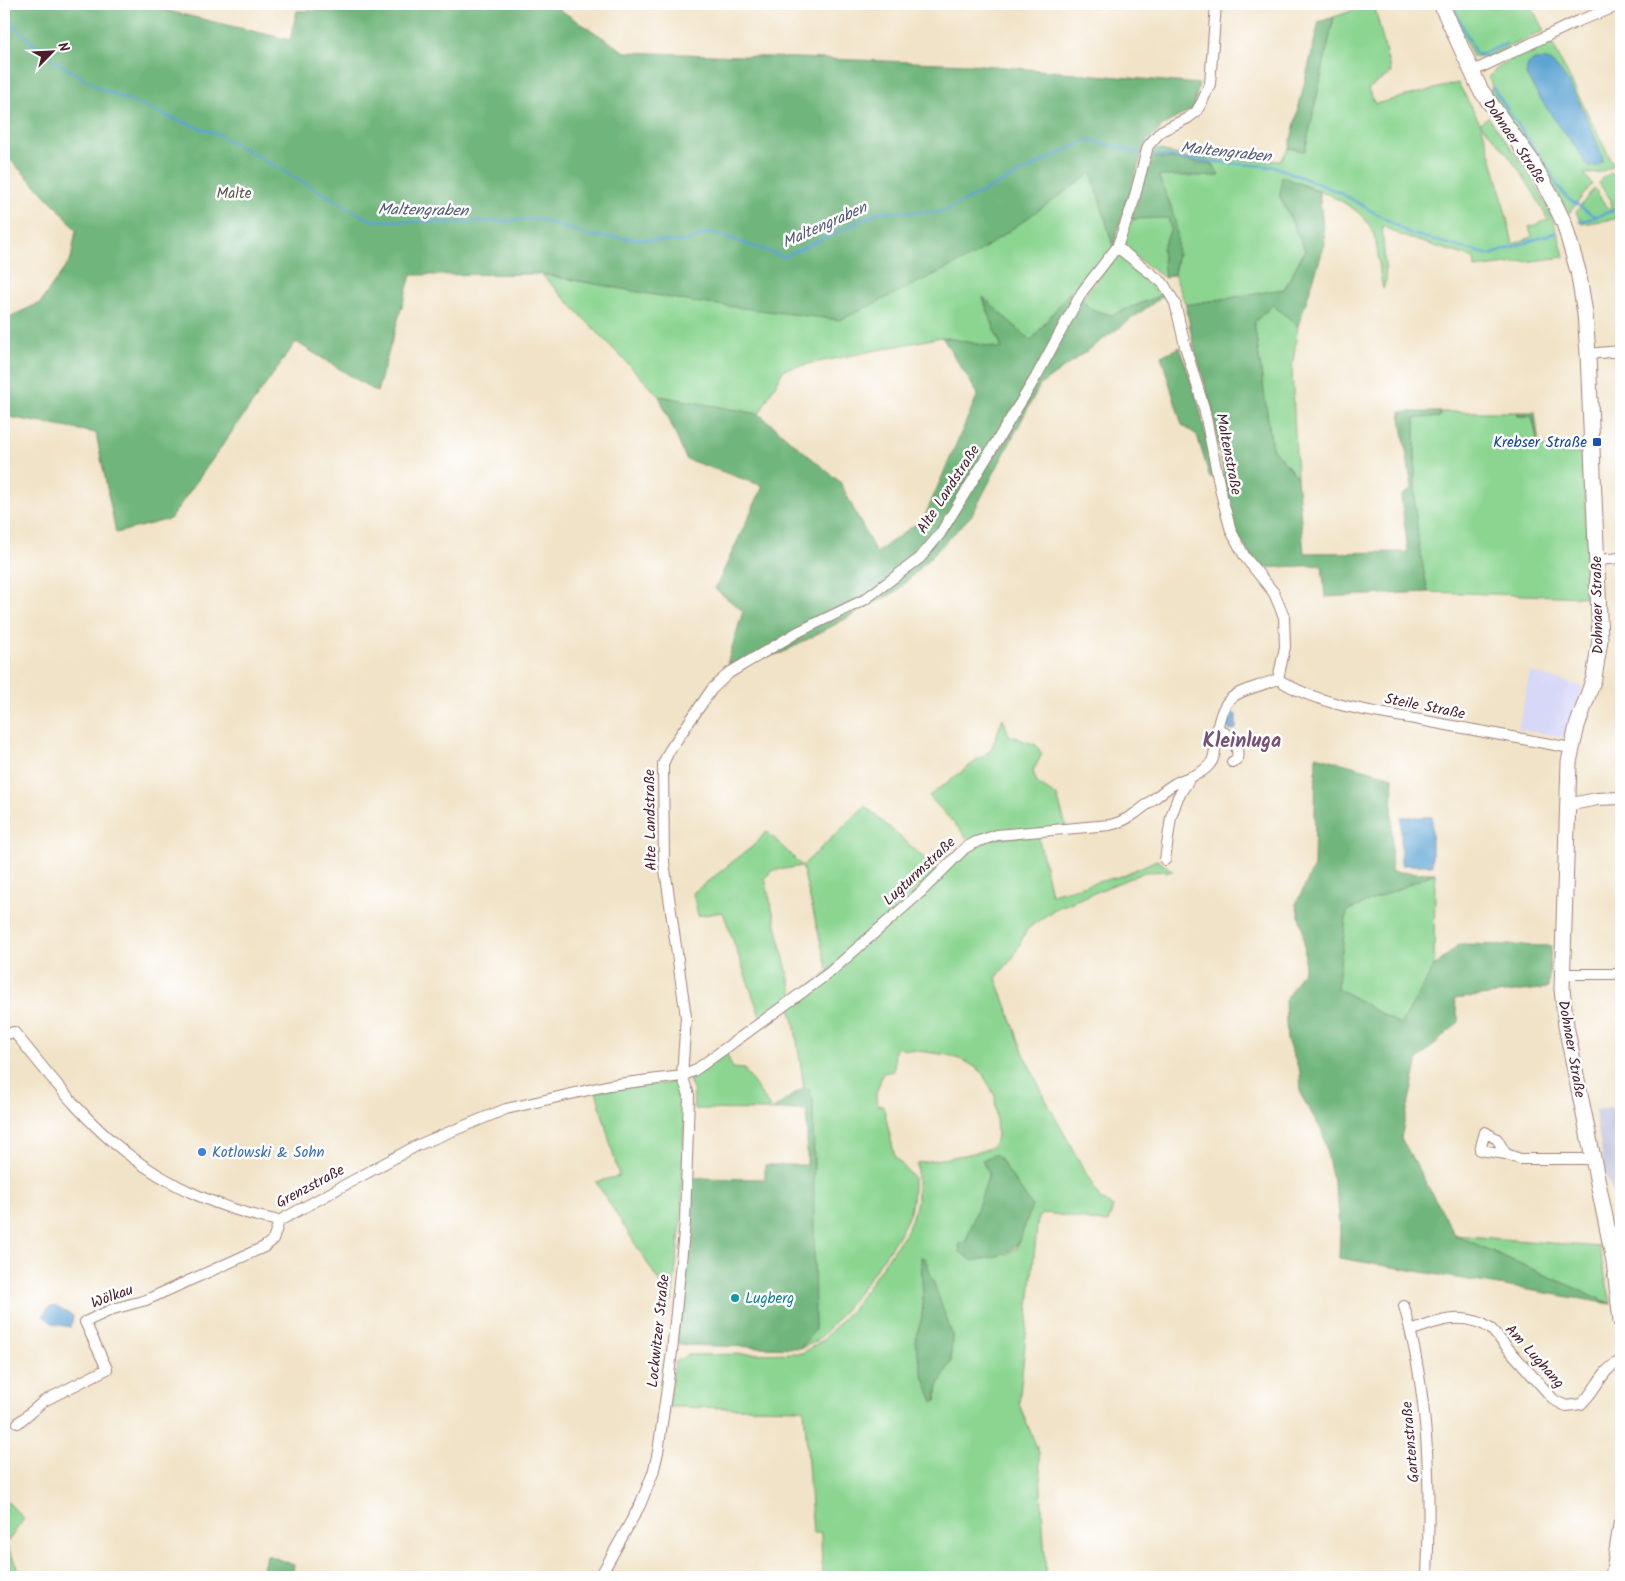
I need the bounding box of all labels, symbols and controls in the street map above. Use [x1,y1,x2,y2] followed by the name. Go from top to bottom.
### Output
[28,28,78,78] north arrow
[51,39,75,56] text: N
[1477,94,1552,189] street label: Dohnaer Straße
[1180,135,1274,170] water label: Maltengraben
[216,182,252,206] park label: Malte
[778,195,872,255] water label: Maltengraben
[378,197,470,224] water label: Maltengraben
[1208,411,1248,497] street label: Maltenstraße
[1493,431,1587,455] place label: Krebser Straße
[1591,436,1603,448] marker: Krebser Straße
[911,440,987,539] street label: Alte Landstraße
[1585,555,1611,654] street label: Dohnaer Straße
[1382,687,1468,727] street label: Steile Straße
[1203,726,1281,758] district label: Kleinluga
[638,769,664,871] street label: Alte Landstraße
[878,831,962,912] street label: Lugturmstraße
[1551,999,1591,1100] street label: Dohnaer Straße
[212,1141,324,1165] place label: Kotlowski & Sohn
[196,1146,208,1158] marker: Kotlowski & Sohn
[272,1159,350,1215] street label: Grenzstraße
[641,1273,677,1389] street label: Lockwitzer Straße
[88,1278,137,1316] street label: Wölkau
[745,1287,794,1311] place label: Lugberg
[729,1292,741,1304] marker: Lugberg
[1499,1319,1570,1394] street label: Am Lughang
[1395,1400,1426,1484] street label: Gartenstraße

